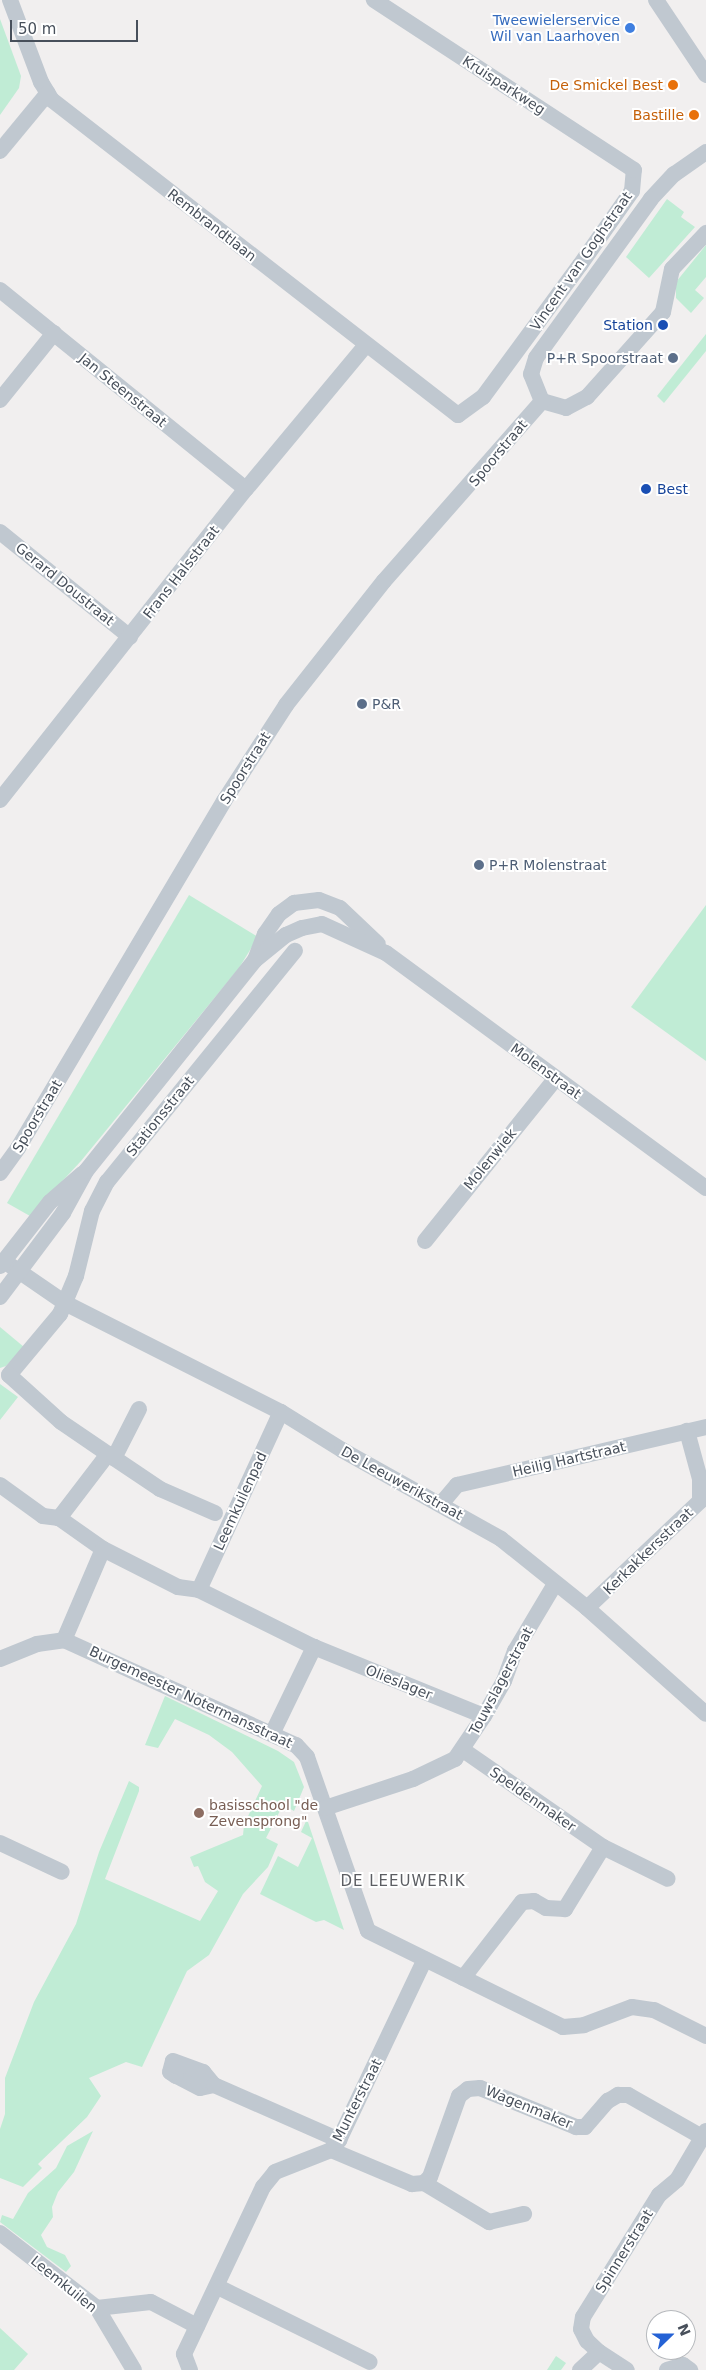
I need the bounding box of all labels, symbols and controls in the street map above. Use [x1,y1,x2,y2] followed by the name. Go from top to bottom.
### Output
[12,10,140,42] scale bar
[490,12,620,44] place label: Tweewielerservice Wil van Laarhoven
[18,20,56,38] text: 50 m
[624,22,636,34] marker: Tweewielerservice Wil van Laarhoven
[459,52,549,118] street label: Kruisparkweg
[549,77,663,93] place label: De Smickel Best
[667,79,679,91] marker: De Smickel Best
[633,107,684,123] place label: Bastille
[688,109,700,121] marker: Bastille
[164,185,260,265] street label: Rembrandtlaan
[527,188,635,334] street label: Vincent van Goghstraat
[603,317,653,333] place label: Station
[657,319,669,331] marker: Station
[76,350,170,430] street label: Jan Steenstraat
[547,350,663,366] place label: P+R Spoorstraat
[667,352,679,364] marker: P+R Spoorstraat
[465,416,531,490] street label: Spoorstraat
[657,481,688,497] place label: Best
[639,482,653,496] marker: Best
[139,522,223,622] street label: Frans Halsstraat
[12,539,118,629] street label: Gerard Doustraat
[372,696,401,712] place label: P&R
[356,698,368,710] marker: P&R
[216,729,274,807] street label: Spoorstraat
[489,857,607,873] place label: P+R Molenstraat
[473,859,485,871] marker: P+R Molenstraat
[507,1040,585,1102] street label: Molenstraat
[123,1073,197,1159] street label: Stationsstraat
[9,1077,65,1155] street label: Spoorstraat
[460,1125,520,1193] street label: Molenwiek
[511,1438,627,1480] street label: Heilig Hartstraat
[338,1443,466,1523] street label: De Leeuwerikstraat
[210,1449,270,1553] street label: Leemkuilenpad
[600,1504,696,1598] street label: Kerkakkersstraat
[466,1624,536,1738] street label: Touwslagerstraat
[87,1642,295,1752] street label: Burgemeester Notermansstraat
[363,1661,435,1703] street label: Olieslager
[487,1763,579,1835] street label: Speldenmaker
[209,1797,318,1830] place label: basisschool "de Zevensprong"
[193,1807,205,1819] marker: basisschool "de Zevensprong"
[339,1873,467,1891] district label: DE LEEUWERIK
[329,2056,385,2144] street label: Munterstraat
[483,2082,575,2132] street label: Wagenmaker
[592,2206,656,2296] street label: Spinnerstraat
[28,2252,100,2316] street label: Leemkuilen
[646,2310,696,2360] north arrow
[674,2321,694,2338] text: N

